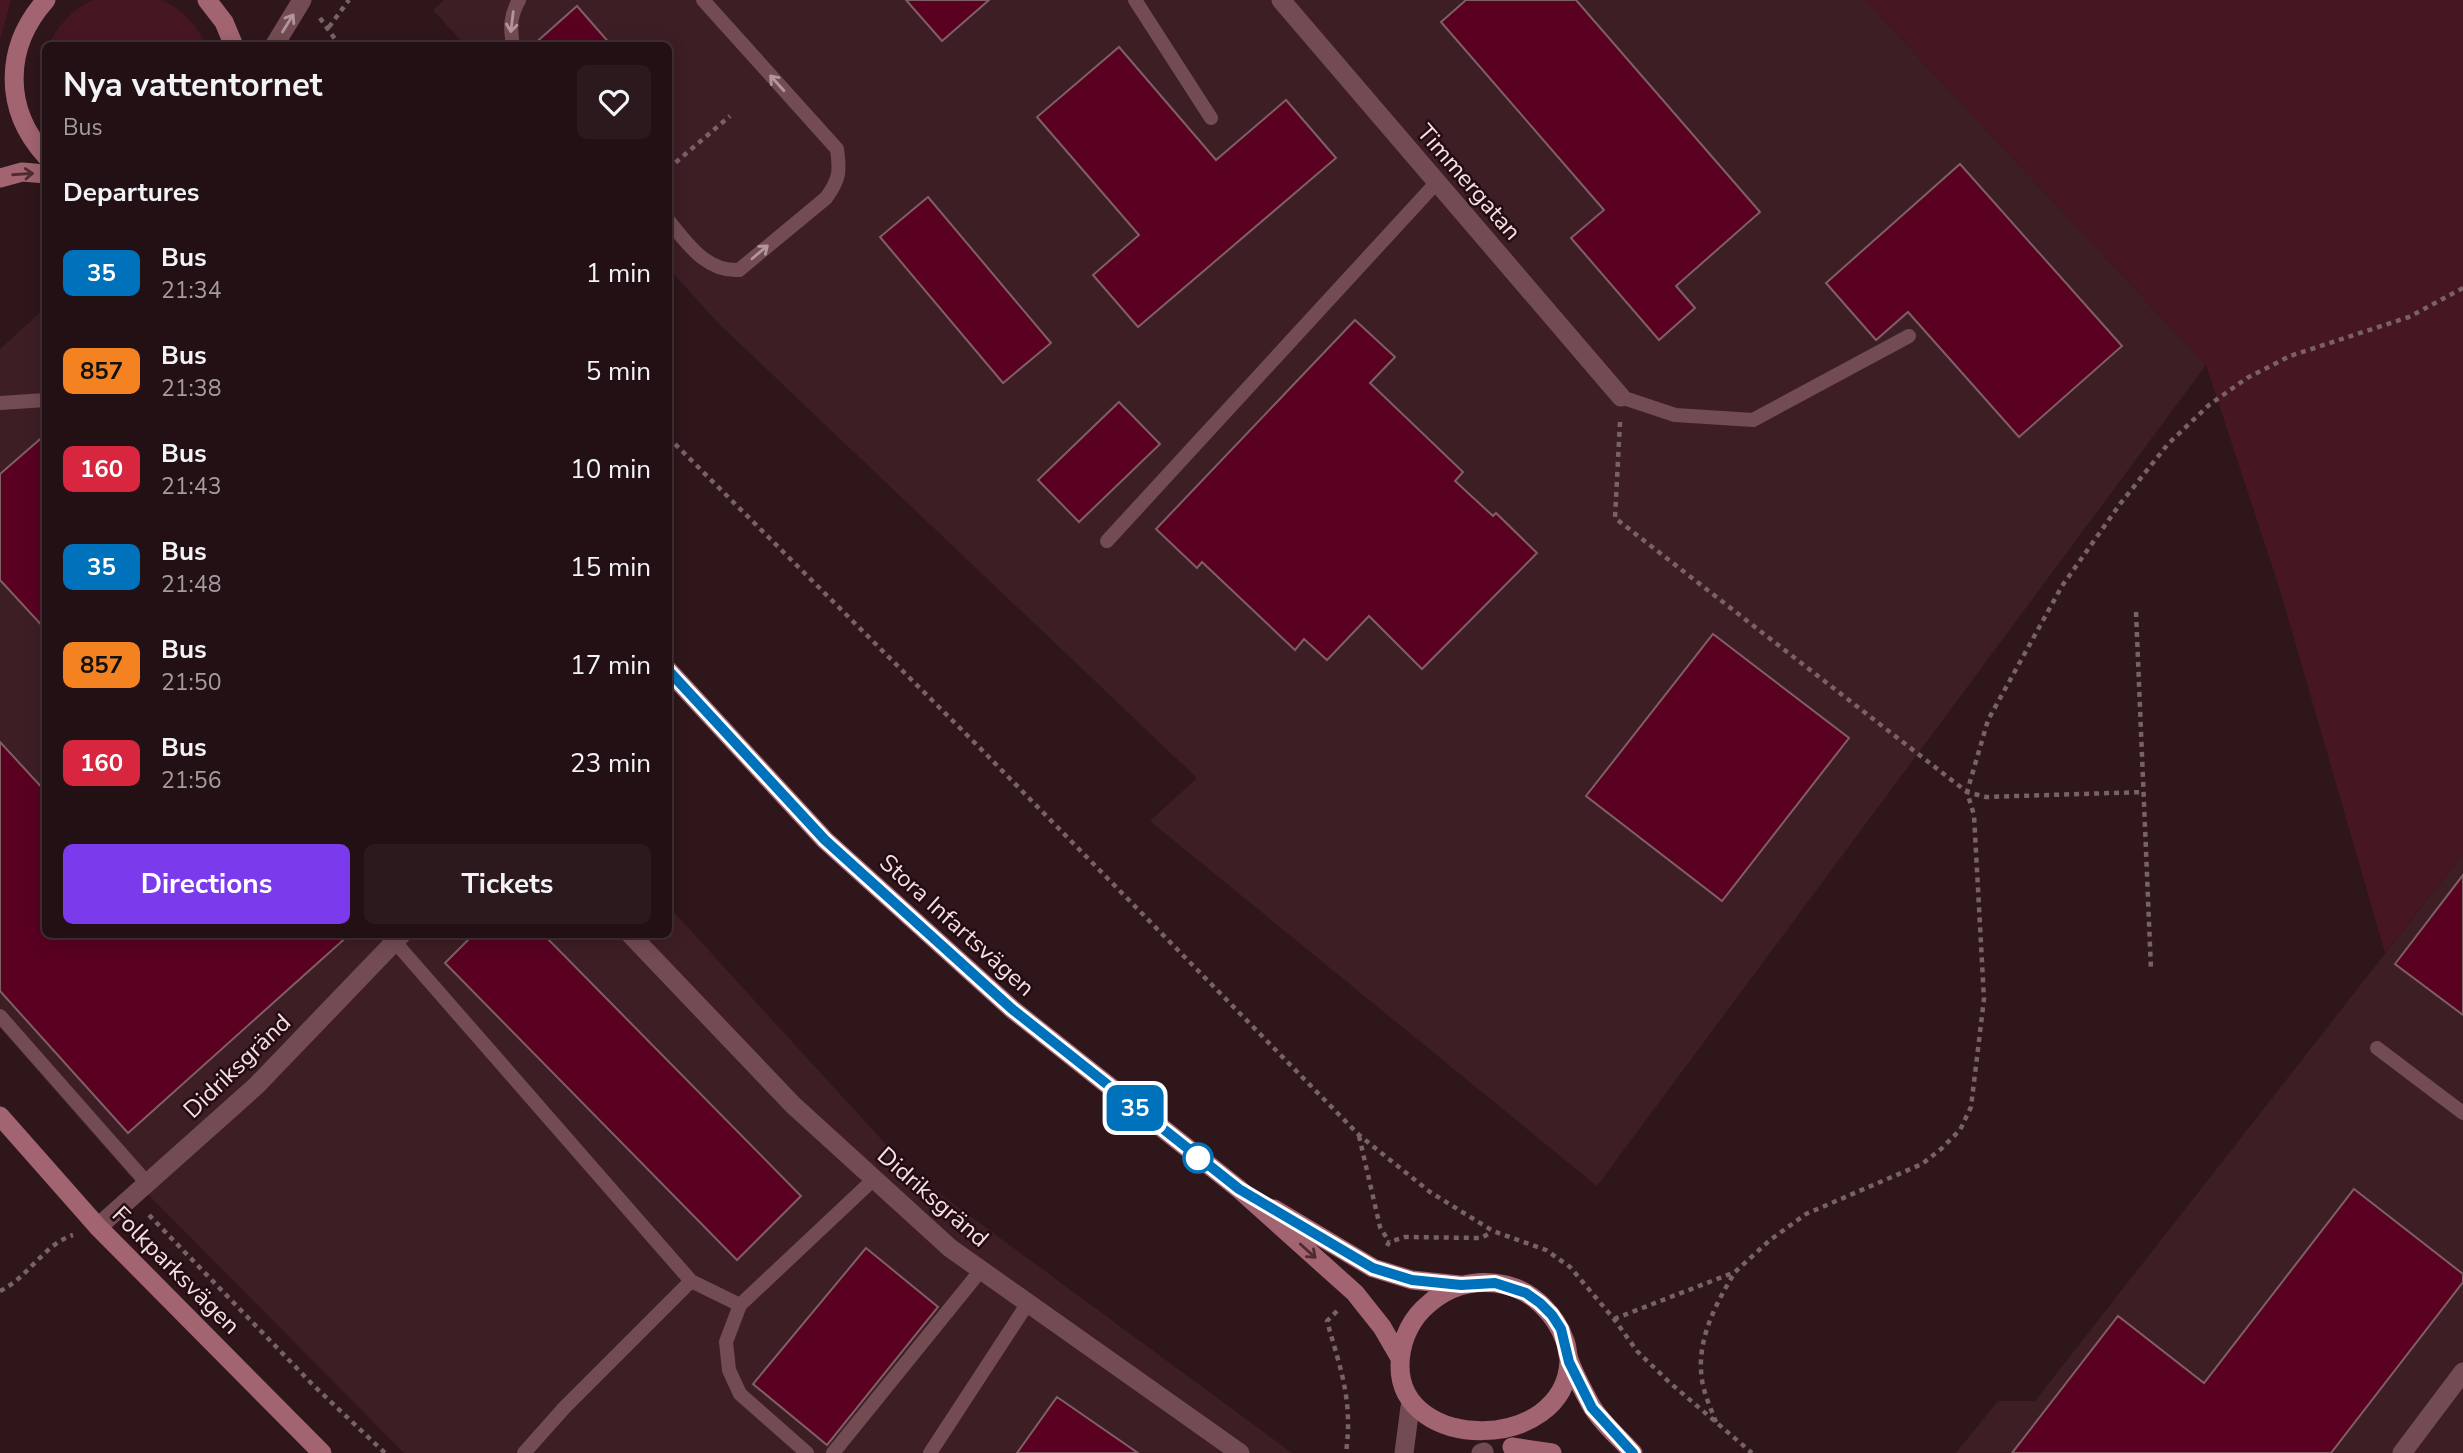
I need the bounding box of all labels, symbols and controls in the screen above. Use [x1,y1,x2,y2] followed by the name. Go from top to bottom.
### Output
[505,10,518,33] one-way arrow
[282,13,296,33] one-way arrow
[63,63,322,108] text: Nya vattentornet
[577,65,651,139] button: heart
[769,74,785,92] one-way arrow
[63,112,103,143] text: Bus
[1410,117,1528,247] street label: Timmergatan
[11,167,34,180] one-way arrow
[63,175,199,210] text: Departures
[161,240,207,275] text: Bus
[751,245,769,261] one-way arrow
[586,256,651,291] text: 1 min
[87,257,116,289] text: 35
[161,275,221,306] text: 21:34
[161,338,207,373] text: Bus
[586,354,651,389] text: 5 min
[80,355,123,387] text: 857
[161,373,221,404] text: 21:38
[161,436,207,471] text: Bus
[570,452,651,487] text: 10 min
[80,453,123,485] text: 160
[161,471,221,502] text: 21:43
[161,534,207,569] text: Bus
[570,550,651,585] text: 15 min
[87,551,116,583] text: 35
[161,569,221,600] text: 21:48
[161,632,207,667] text: Bus
[570,648,651,683] text: 17 min
[80,649,123,681] text: 857
[161,667,221,698] text: 21:50
[161,730,207,765] text: Bus
[570,746,651,781] text: 23 min
[80,747,123,779] text: 160
[161,765,221,796] text: 21:56
[63,844,350,924] button: Directions
[364,844,651,924] button: Tickets
[873,847,1041,1003] street label: Stora Infartsvägen
[176,1007,298,1125] street label: Didriksgränd
[1104,1085,1166,1131] line badge: 35
[1121,1092,1149,1124] text: 35
[871,1140,995,1254] street label: Didriksgränd
[1183,1143,1213,1173] unlabelled marker
[105,1199,247,1341] street label: Folkparksvägen
[1299,1243,1317,1259] one-way arrow

